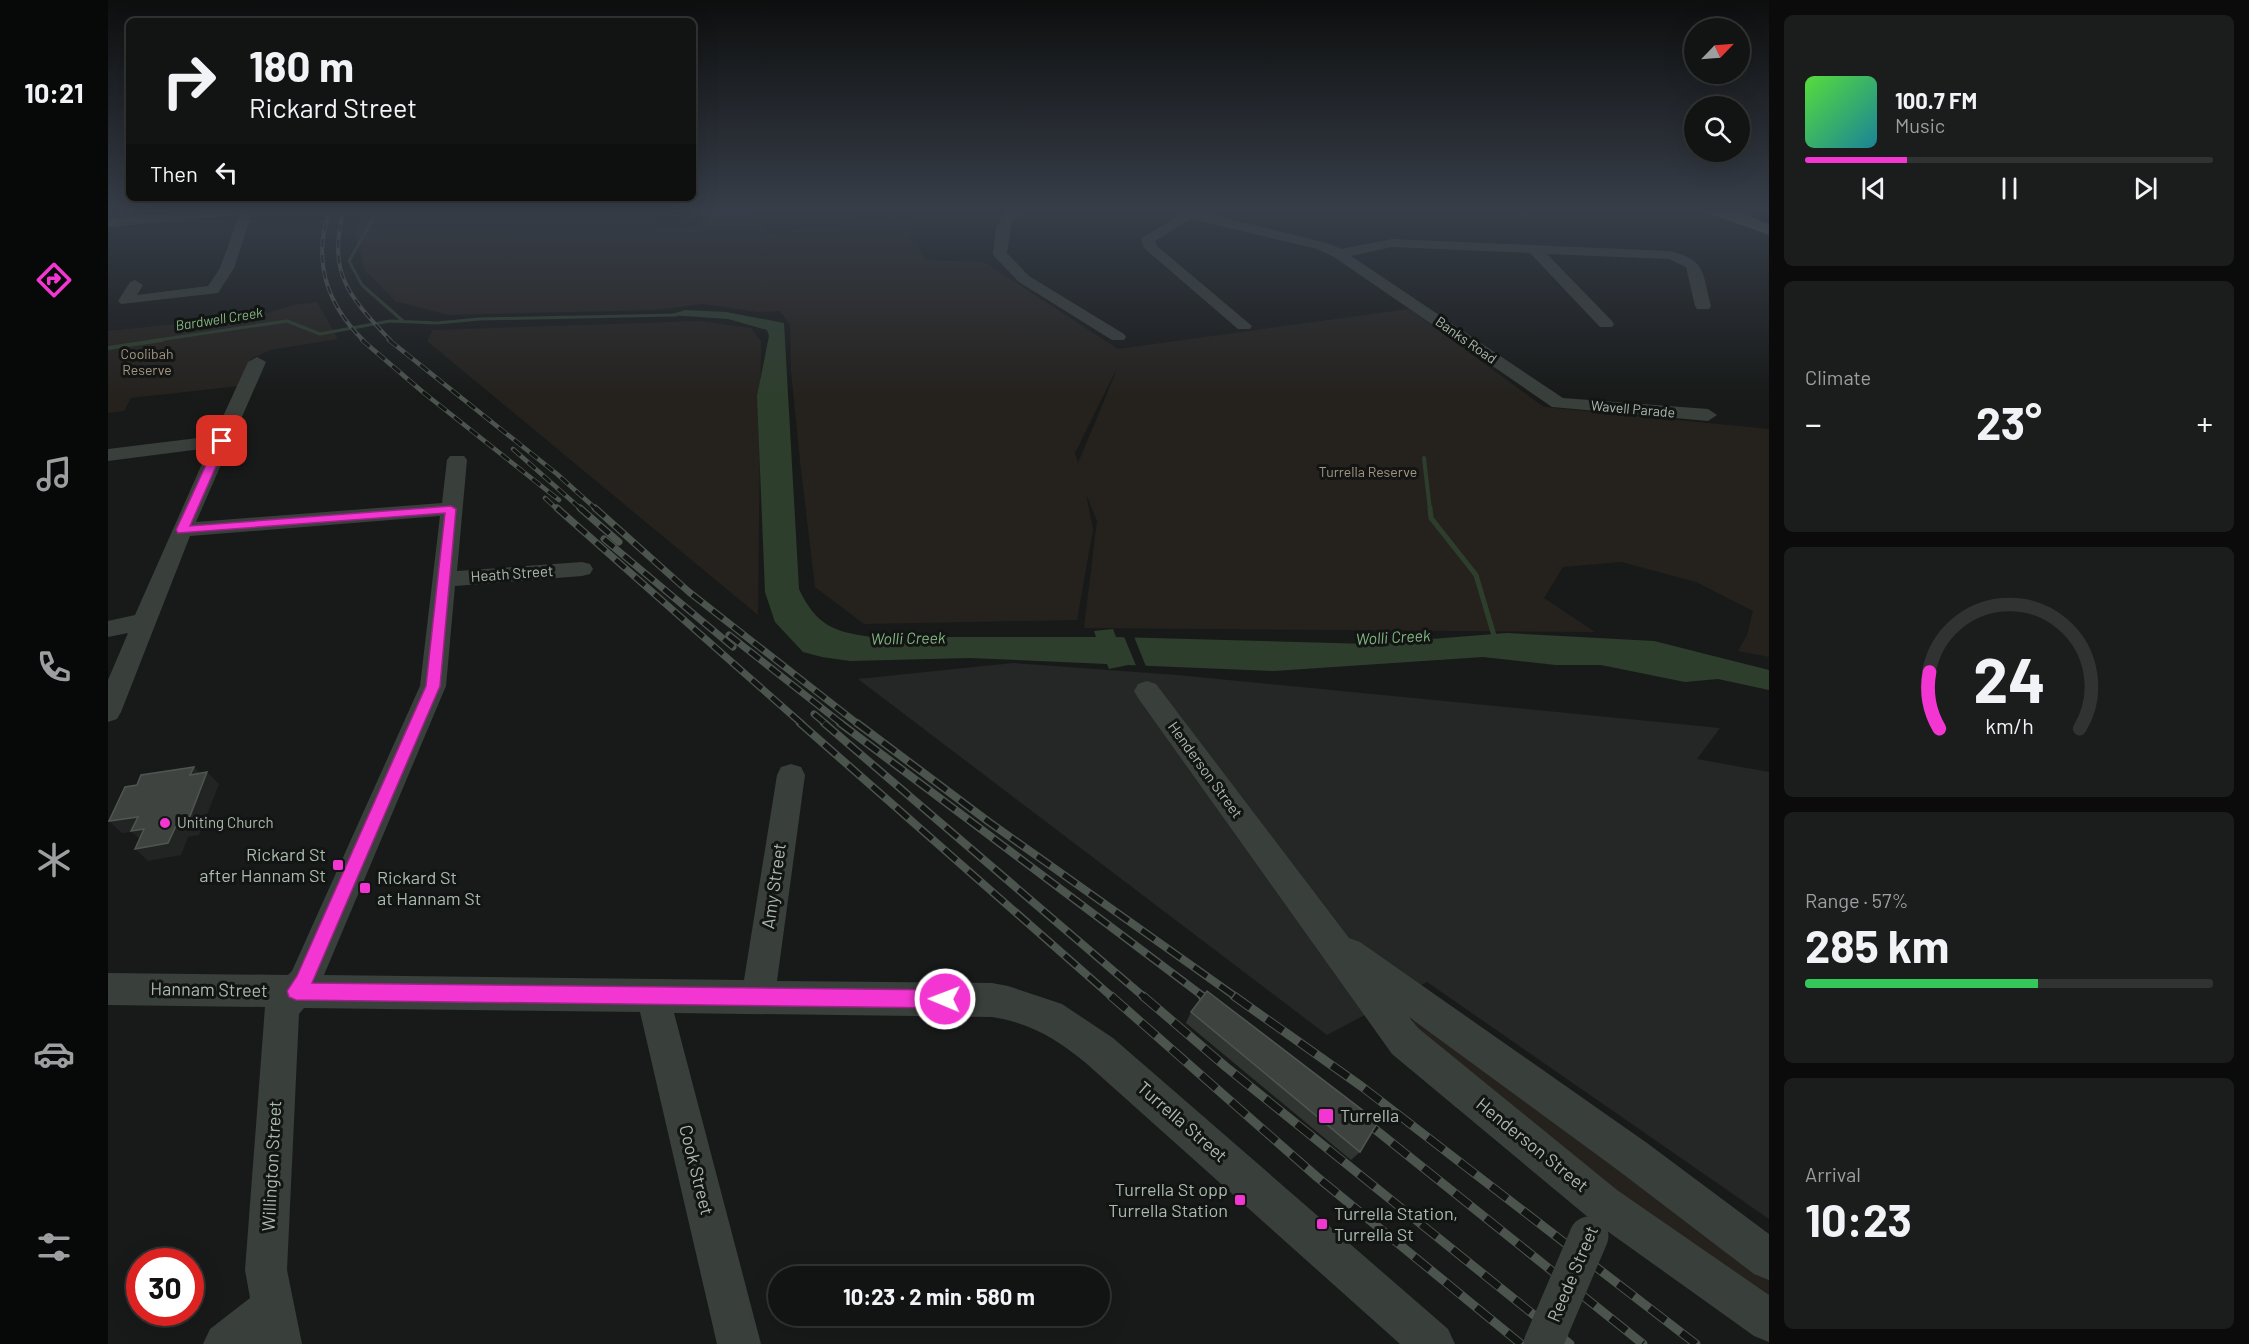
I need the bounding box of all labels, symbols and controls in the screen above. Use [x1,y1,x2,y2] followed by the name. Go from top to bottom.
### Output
[1684,18,1750,84] north arrow
[1684,18,1750,162] map controls
[249,40,354,90] text: 180 m
[150,42,228,120] icon: right
[24,76,84,108] text: 10:21
[1895,87,1977,113] text: 100.7 FM
[249,91,417,123] text: Rickard Street
[1684,96,1750,162] button: search
[1895,113,1945,137] text: Music
[210,156,243,189] icon: left
[150,160,198,186] text: Then
[1857,172,1890,205] icon: previous
[1993,172,2026,205] icon: pause
[2129,172,2162,205] icon: next
[33,259,75,301] icon: directions
[174,303,264,334] water label: Bardwell Creek
[1432,312,1500,367] street label: Banks Road
[121,345,173,378] park label: Coolibah Reserve
[1805,365,1871,389] text: Climate
[1976,395,2042,449] text: 23°
[1590,396,1676,421] street label: Wavell Parade
[1805,403,1822,443] text: −
[2196,403,2213,443] text: +
[196,415,247,466] pin
[205,424,238,457] icon: arrive
[33,453,75,495] icon: music
[1319,463,1417,480] park label: Turrella Reserve
[470,561,554,585] street label: Heath Street
[1355,625,1431,648] water label: Wolli Creek
[870,627,946,648] water label: Wolli Creek
[1973,641,2045,715] text: 24
[33,646,75,688] icon: phone
[1985,713,2033,738] text: km/h
[1165,718,1247,821] street label: Henderson Street
[177,813,274,831] place label: Uniting Church
[158,816,172,830] marker: Uniting Church
[33,839,75,881] icon: climate
[756,841,790,930] street label: Amy Street
[199,843,326,886] place label: Rickard St after Hannam St
[331,858,345,872] marker: Rickard St after Hannam St
[377,866,481,909] place label: Rickard St at Hannam St
[358,881,372,895] marker: Rickard St at Hannam St
[1805,888,1909,912] text: Range · 57%
[1805,918,1949,972] text: 285 km
[913,967,977,1031] position arrow
[150,977,268,1001] street label: Hannam Street
[33,1033,75,1075] icon: car
[1133,1076,1232,1166] street label: Turrella Street
[1472,1092,1593,1196] street label: Henderson Street
[257,1100,285,1232] street label: Willington Street
[1340,1104,1399,1126] place label: Turrella
[1317,1107,1335,1125] marker: Turrella
[675,1122,719,1217] street label: Cook Street
[1805,1162,1861,1186] text: Arrival
[1108,1178,1228,1221] place label: Turrella St opp Turrella Station
[1805,1192,1912,1246] text: 10:23
[1233,1193,1247,1207] marker: Turrella St opp Turrella Station
[1334,1202,1458,1245] place label: Turrella Station, Turrella St
[1315,1217,1329,1231] marker: Turrella Station, Turrella St
[1542,1222,1602,1325] street label: Reede Street
[33,1226,75,1268] icon: filters
[126,1248,204,1326] speed limit sign: 30
[843,1283,1035,1309] text: 10:23 · 2 min · 580 m

